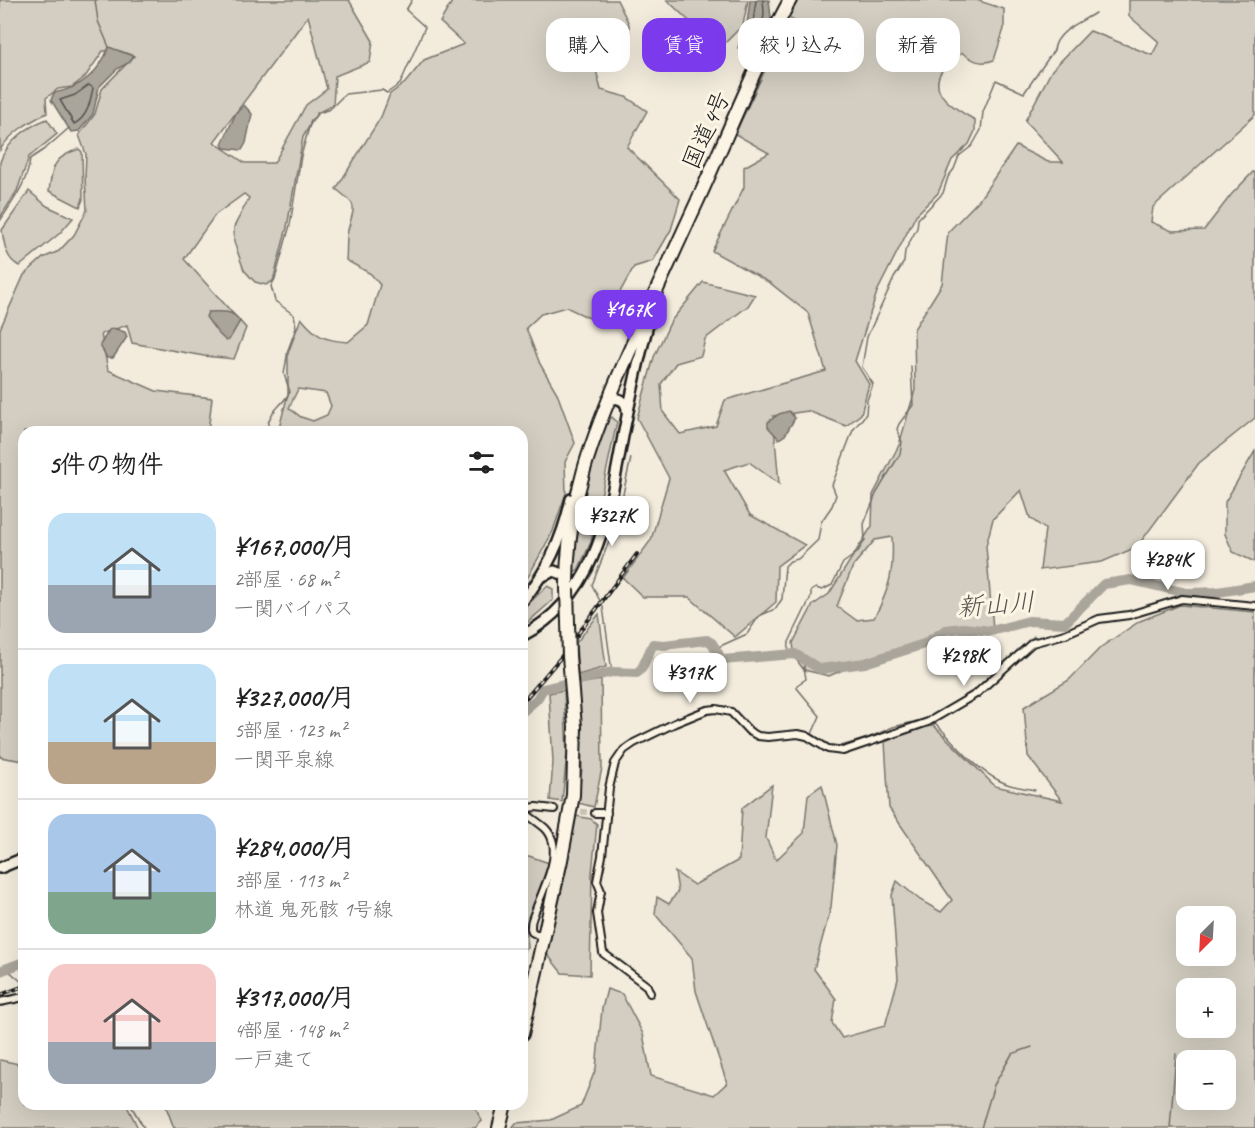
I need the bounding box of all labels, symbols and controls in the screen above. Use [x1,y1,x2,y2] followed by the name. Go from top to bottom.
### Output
[546,18,630,72] chip: 購入
[642,18,726,72] chip: 賃貸
[738,18,864,72] chip: 絞り込み
[876,18,960,72] chip: 新着
[675,86,737,174] street label: 国道4号
[587,290,671,341] pin: ¥167K
[606,297,652,322] text: ¥167K
[465,446,498,479] icon: filters
[48,448,163,481] text: 5件の物件
[570,496,654,547] pin: ¥327K
[589,503,635,528] text: ¥327K
[234,530,356,563] text: ¥167,000/月
[96,537,168,609] icon: home
[1126,540,1210,591] pin: ¥284K
[1145,547,1191,572] text: ¥284K
[234,567,337,592] text: 2部屋 · 68 m²
[956,585,1036,624] water label: 新山川
[234,596,354,621] text: 一関バイパス
[922,636,1006,687] pin: ¥298K
[941,643,987,668] text: ¥298K
[648,653,732,704] pin: ¥317K
[667,660,713,685] text: ¥317K
[234,681,356,714] text: ¥327,000/月
[96,688,168,760] icon: home
[234,718,346,743] text: 5部屋 · 123 m²
[234,747,334,772] text: 一関平泉線
[234,831,356,864] text: ¥284,000/月
[96,838,168,910] icon: home
[234,868,346,893] text: 3部屋 · 113 m²
[234,897,393,922] text: 林道 鬼死骸 1号線
[1176,906,1236,966] north arrow
[1176,906,1236,1110] map controls
[1176,978,1236,1038] button: +
[234,981,356,1014] text: ¥317,000/月
[96,988,168,1060] icon: home
[234,1018,346,1043] text: 4部屋 · 148 m²
[234,1047,314,1072] text: 一戸建て
[1176,1050,1236,1110] button: −

